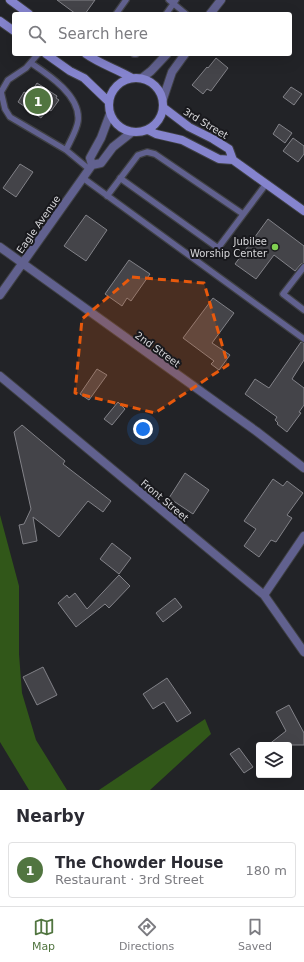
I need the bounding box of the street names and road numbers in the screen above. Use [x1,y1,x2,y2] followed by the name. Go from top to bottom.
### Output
[181,106,230,141] street label: 3rd Street
[14,193,62,255] street label: Eagle Avenue
[133,329,182,369] street label: 2nd Street
[139,477,191,524] street label: Front Street

